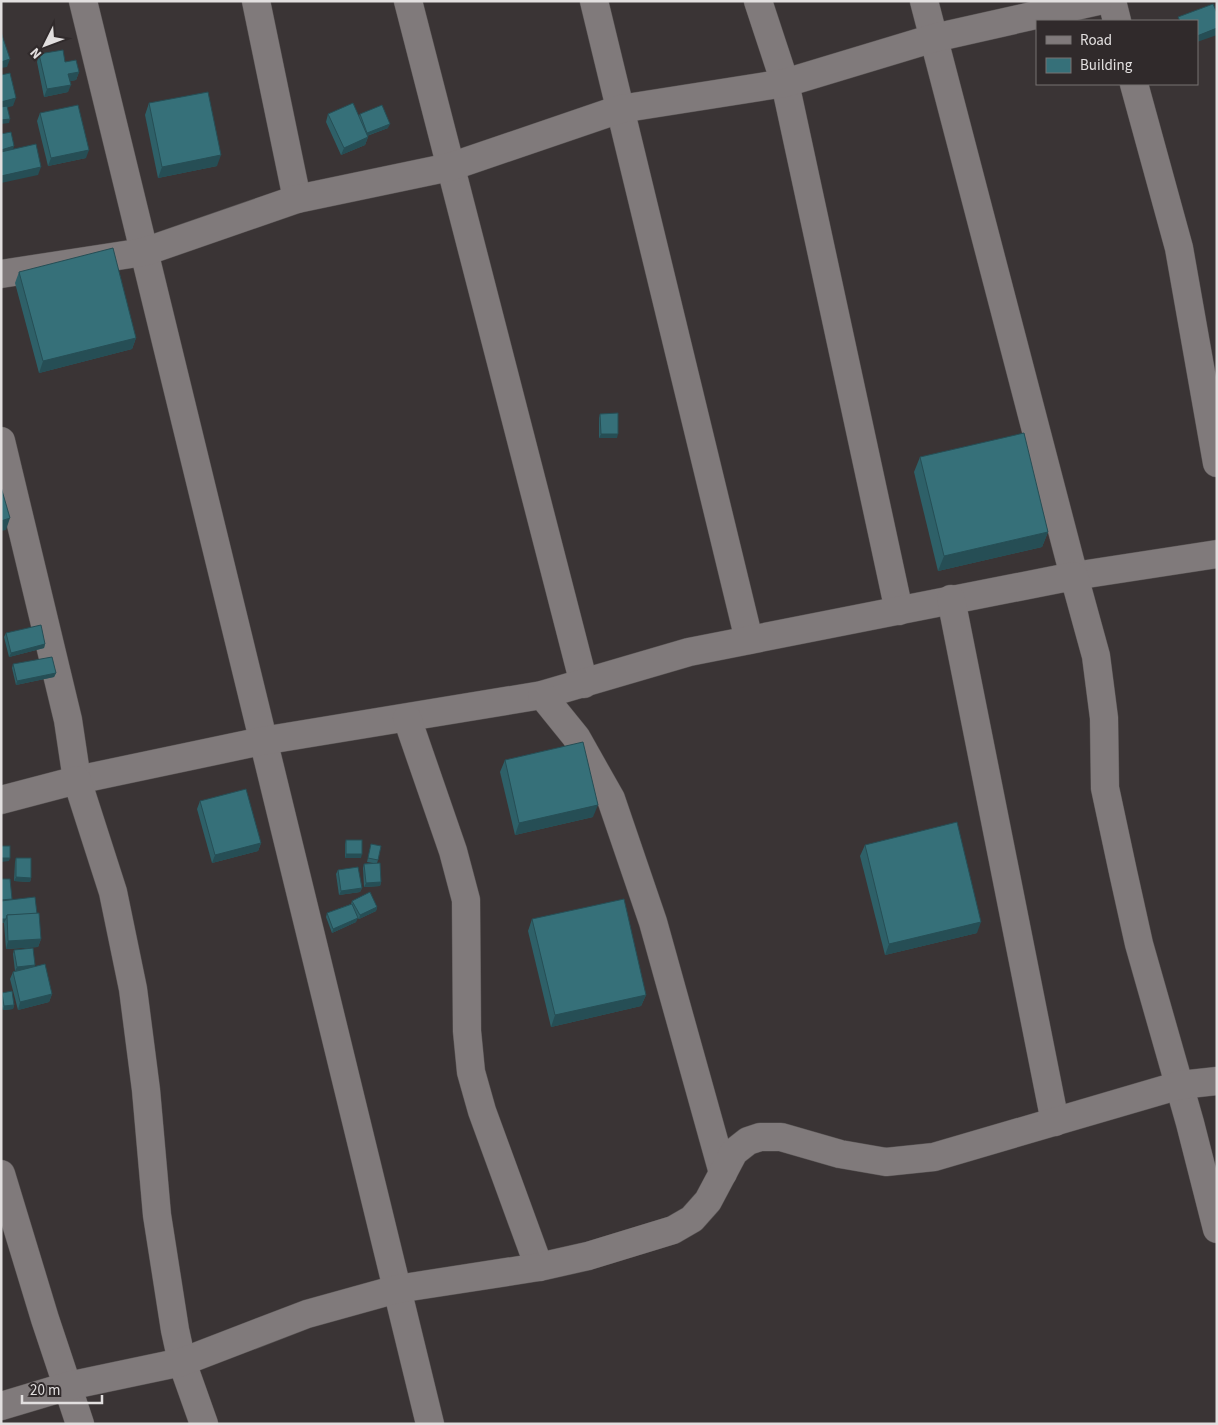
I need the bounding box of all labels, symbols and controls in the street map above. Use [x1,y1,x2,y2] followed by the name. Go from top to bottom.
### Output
[20,20,70,70] north arrow
[1036,20,1198,85] legend
[1080,30,1112,51] text: Road
[26,43,47,63] text: N
[1080,55,1133,76] text: Building
[22,1372,102,1404] scale bar
[30,1380,60,1401] text: 20 m

